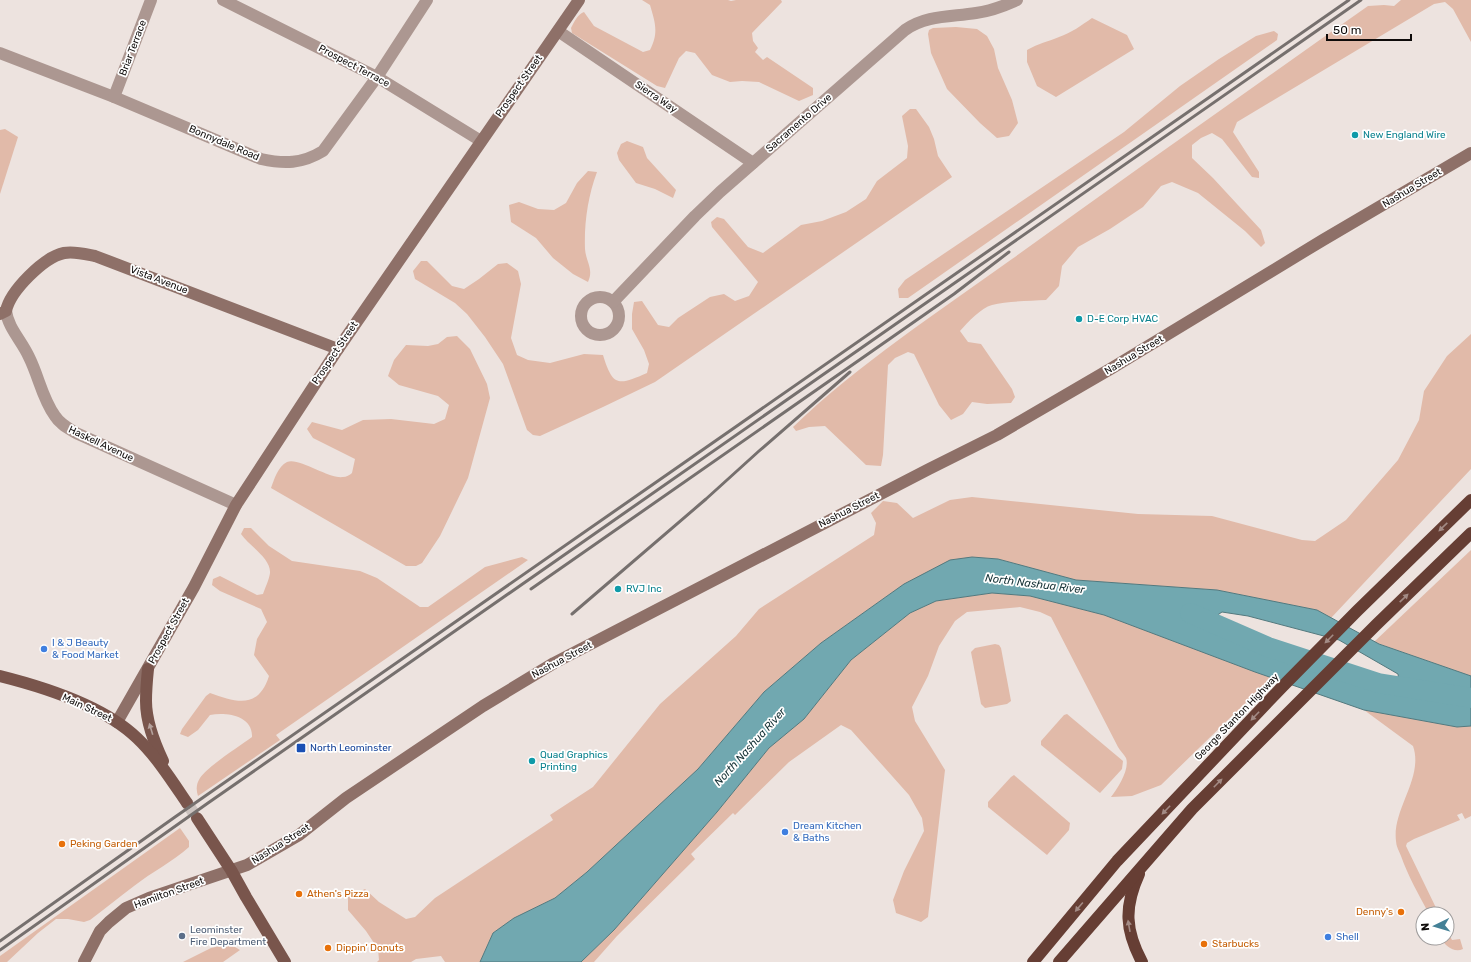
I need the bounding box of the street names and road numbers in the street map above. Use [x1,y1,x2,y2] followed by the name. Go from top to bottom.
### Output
[117,18,149,78] street label: Briar Terrace
[316,42,392,90] street label: Prospect Terrace
[493,52,545,119] street label: Prospect Street
[633,79,680,116] street label: Sierra Way
[764,91,835,155] street label: Sacramento Drive
[187,123,261,163] street label: Bonnydale Road
[1380,166,1444,210] street label: Nashua Street
[129,264,190,297] street label: Vista Avenue
[310,319,361,387] street label: Prospect Street
[1102,333,1166,377] street label: Nashua Street
[67,424,136,464] street label: Haskell Avenue
[817,490,881,530] street label: Nashua Street
[146,596,192,666] street label: Prospect Street
[530,639,594,681] street label: Nashua Street
[1192,671,1282,763] street label: George Stanton Highway
[60,691,114,725] street label: Main Street
[250,821,312,867] street label: Nashua Street
[132,875,206,911] street label: Hamilton Street

